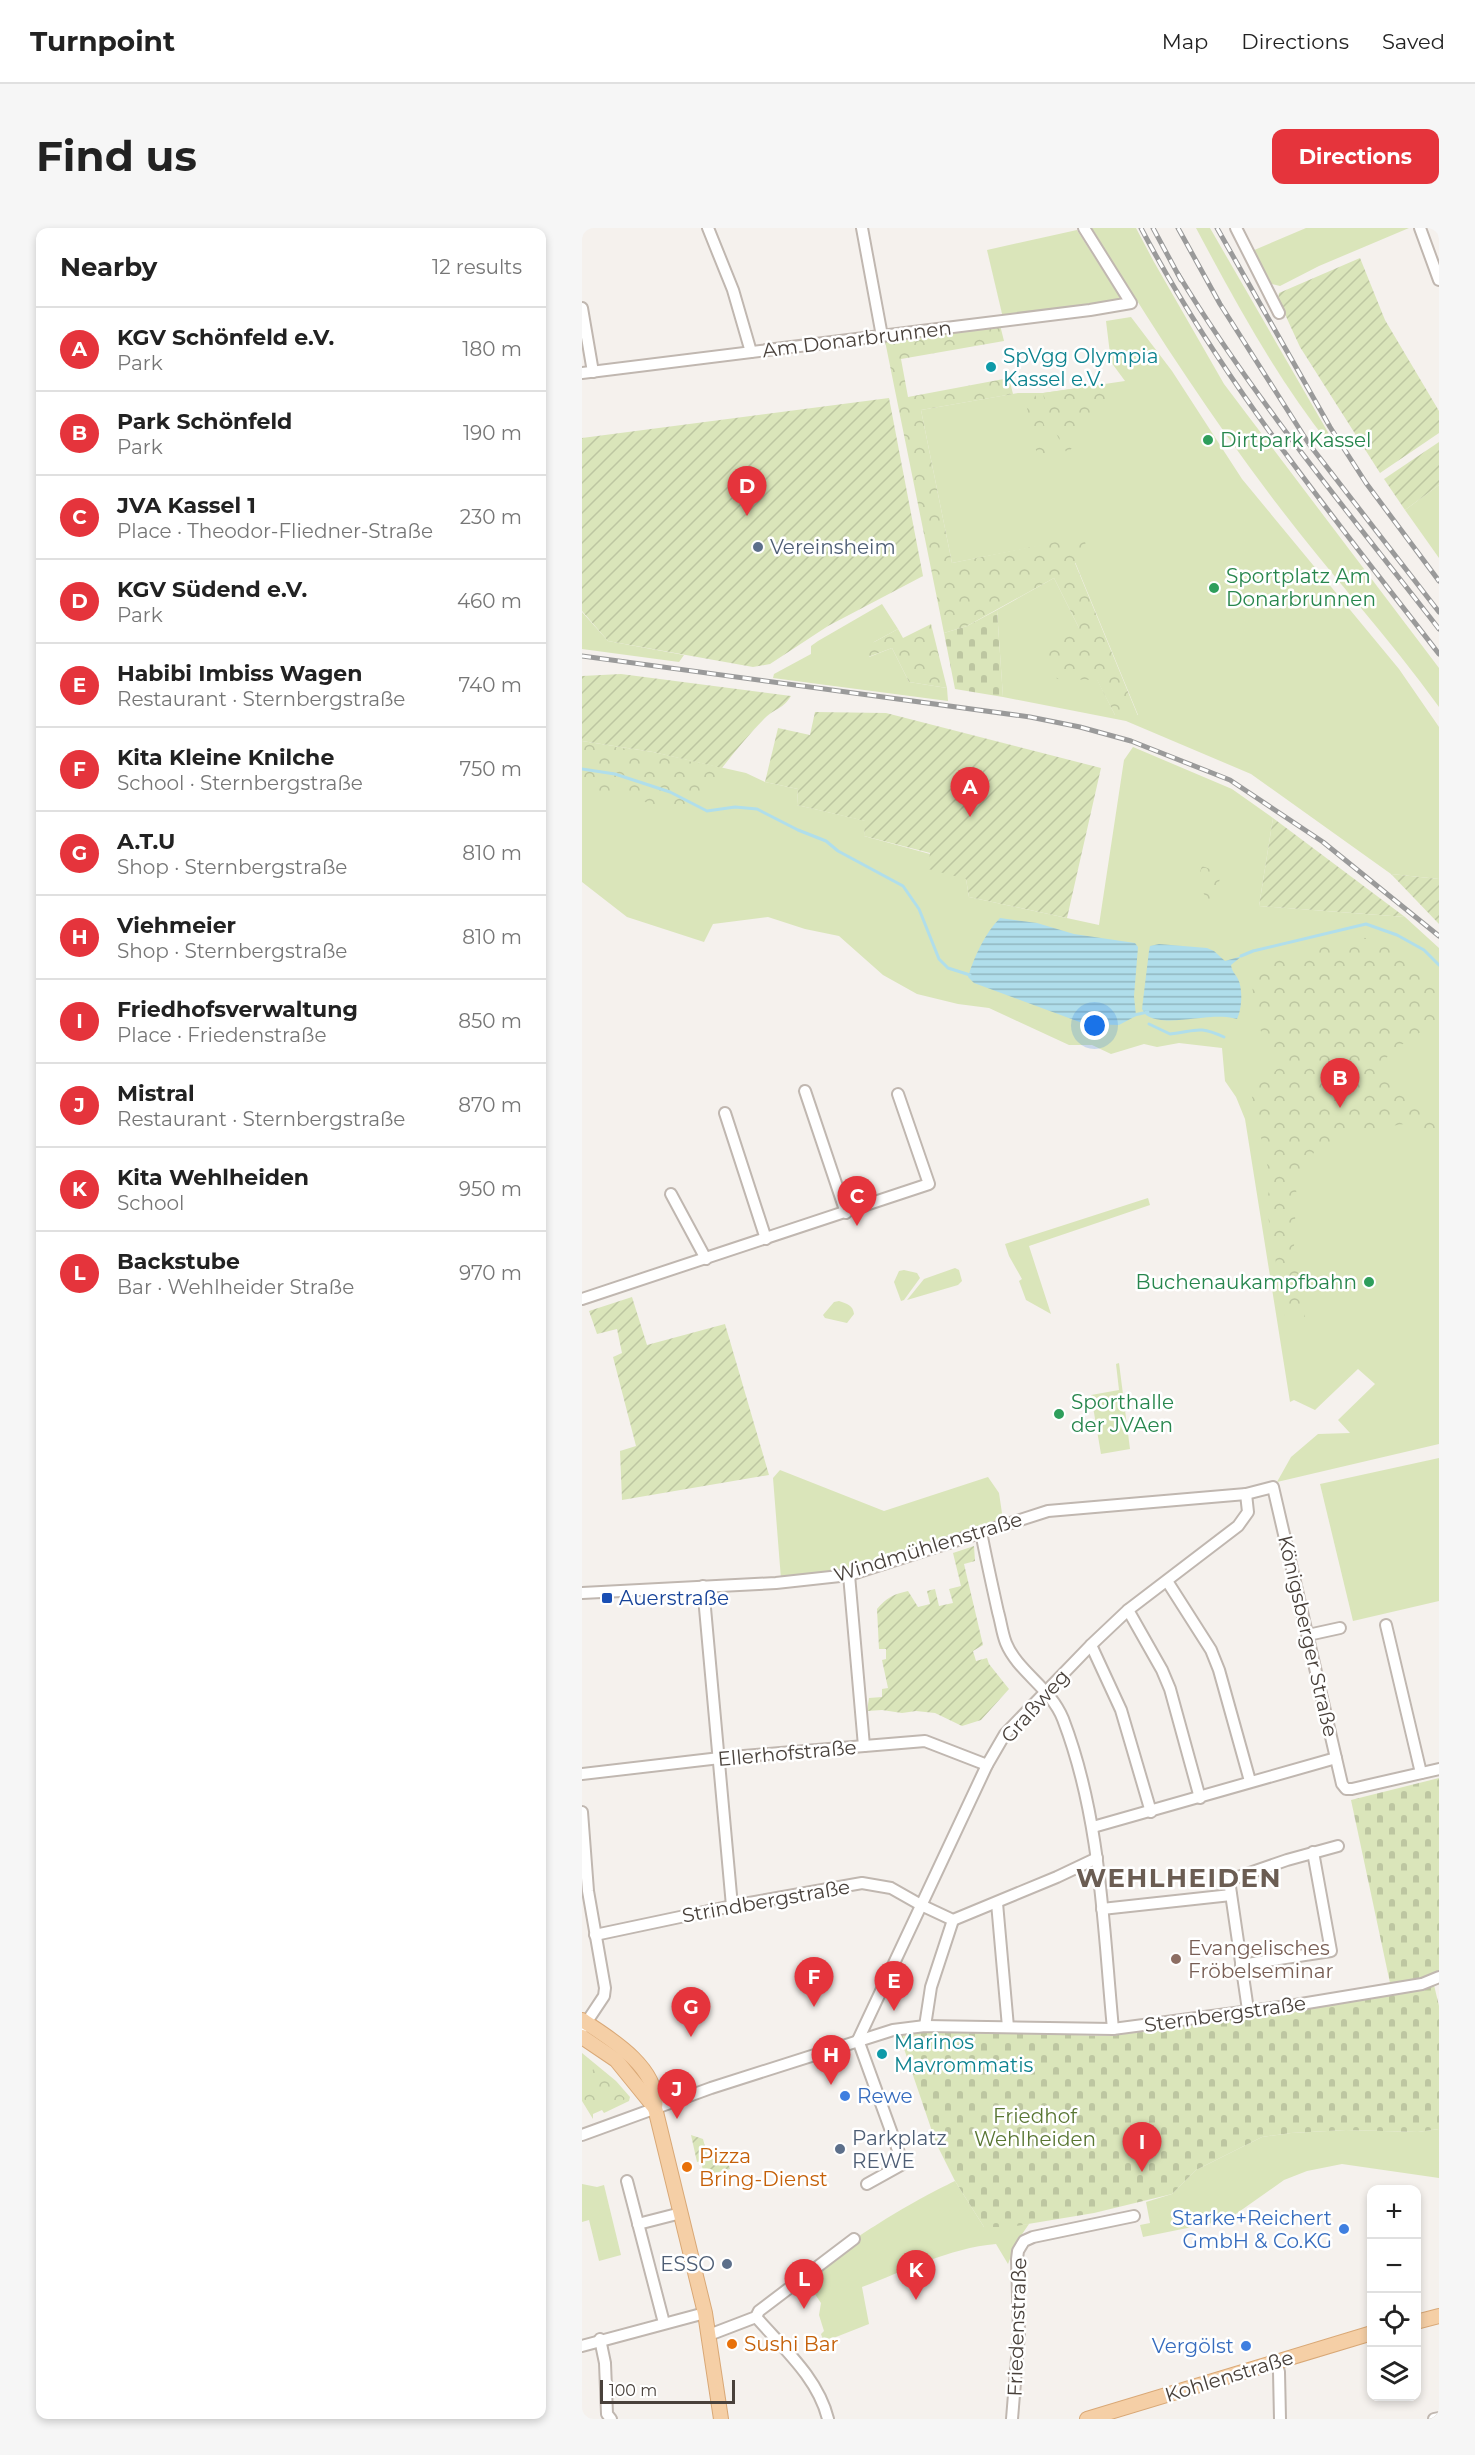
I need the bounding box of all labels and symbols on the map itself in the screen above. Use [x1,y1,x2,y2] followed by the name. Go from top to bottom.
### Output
[761,315,953,363] street label: Am Donarbrunnen
[1003,344,1158,391] place label: SpVgg Olympia Kassel e.V.
[984,360,998,374] marker: SpVgg Olympia Kassel e.V.
[1220,428,1371,452] place label: Dirtpark Kassel
[1201,433,1215,447] marker: Dirtpark Kassel
[728,466,766,516] pin: D
[770,535,896,559] place label: Vereinsheim
[751,540,765,554] marker: Vereinsheim
[1226,564,1376,611] place label: Sportplatz Am Donarbrunnen
[1207,581,1221,595] marker: Sportplatz Am Donarbrunnen
[950,768,990,817] pin: A
[1080,1011,1109,1040] your location
[1320,1058,1359,1108] pin: B
[838,1176,876,1226] pin: C
[1136,1270,1357,1294] place label: Buchenaukampfbahn
[1362,1275,1376,1289] marker: Buchenaukampfbahn
[1071,1390,1174,1437] place label: Sporthalle der JVAen
[1052,1407,1066,1421] marker: Sporthalle der JVAen
[831,1507,1025,1587] street label: Windmühlenstraße
[1273,1533,1343,1739] street label: Königsberger Straße
[619,1586,729,1610] place label: Auerstraße
[600,1591,614,1605] marker: Auerstraße
[996,1664,1074,1748] street label: Graßweg
[717,1735,857,1771] street label: Ellerhofstraße
[1076,1862,1282,1894] district label: WEHLHEIDEN
[680,1874,852,1928] street label: Strindbergstraße
[1188,1936,1334,1983] place label: Evangelisches Fröbelseminar
[1169,1952,1183,1966] marker: Evangelisches Fröbelseminar
[794,1958,834,2007] pin: F
[874,1962,914,2011] pin: E
[672,1988,710,2037] pin: G
[1143,1991,1307,2037] street label: Sternbergstraße
[894,2030,1034,2077] place label: Marinos Mavrommatis
[812,2036,850,2085] pin: H
[875,2047,889,2061] marker: Marinos Mavrommatis
[658,2070,697,2119] pin: J
[857,2084,913,2108] place label: Rewe
[838,2089,852,2103] marker: Rewe
[974,2104,1096,2151] park label: Friedhof Wehlheiden
[1122,2122,1162,2172] pin: I
[852,2126,947,2173] place label: Parkplatz REWE
[833,2142,847,2156] marker: Parkplatz REWE
[699,2144,828,2191] place label: Pizza Bring-Dienst
[680,2160,694,2174] marker: Pizza Bring-Dienst
[1172,2206,1332,2253] place label: Starke+Reichert GmbH & Co.KG
[1337,2222,1351,2236] marker: Starke+Reichert GmbH & Co.KG
[896,2250,936,2300] pin: K
[660,2252,715,2276] place label: ESSO
[720,2257,734,2271] marker: ESSO
[1003,2257,1031,2397] street label: Friedenstraße
[784,2260,824,2309] pin: L
[744,2332,839,2356] place label: Sushi Bar
[1152,2334,1234,2358] place label: Vergölst
[725,2337,739,2351] marker: Sushi Bar
[1239,2339,1253,2353] marker: Vergölst
[1162,2345,1296,2407] street label: Kohlenstraße
[600,2377,735,2404] scale bar

